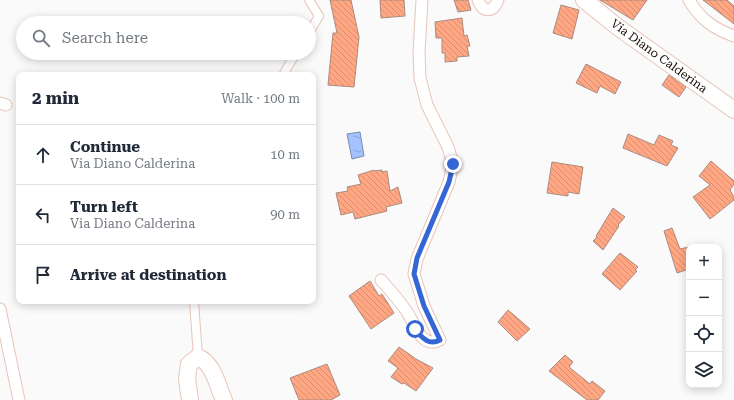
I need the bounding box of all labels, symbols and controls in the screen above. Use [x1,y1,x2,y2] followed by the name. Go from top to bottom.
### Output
[16,16,316,60] search box
[608,16,710,96] street label: Via Diano Calderina
[30,27,52,49] icon: search
[62,29,148,47] text: Search here
[32,88,79,108] text: 2 min
[221,91,300,106] text: Walk · 100 m
[70,138,140,156] text: Continue
[32,144,54,166] icon: ahead
[270,147,300,162] text: 10 m
[444,155,462,173] route end
[70,156,195,171] text: Via Diano Calderina
[70,198,138,216] text: Turn left
[32,204,54,226] icon: left
[270,207,300,222] text: 90 m
[70,216,195,231] text: Via Diano Calderina
[686,244,722,388] map controls
[686,244,722,280] button: +
[32,264,54,286] icon: arrive
[70,266,226,284] text: Arrive at destination
[686,280,722,316] button: −
[686,316,722,352] button: locate
[406,320,424,338] route start
[686,352,722,388] button: layers

